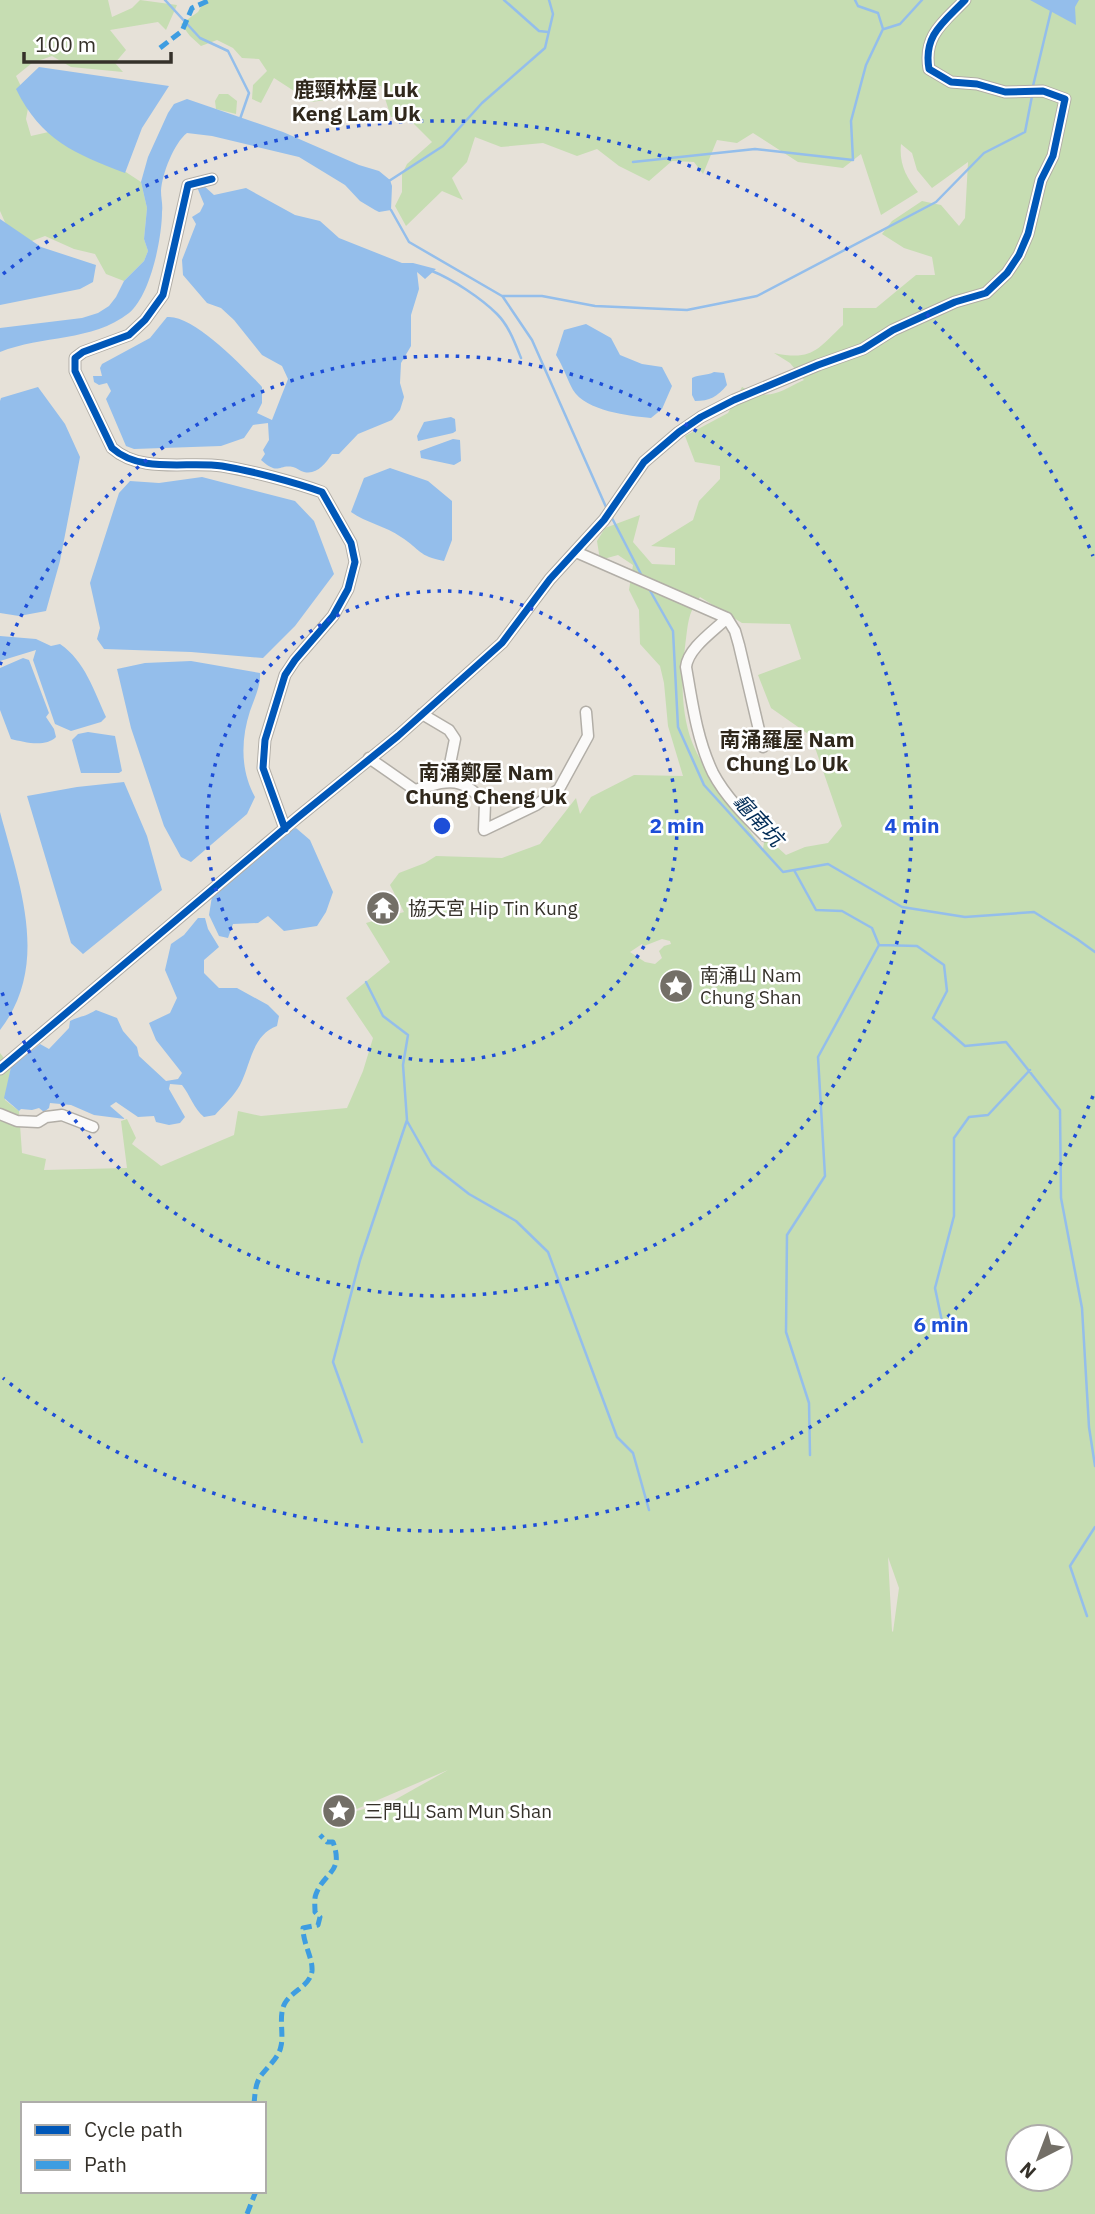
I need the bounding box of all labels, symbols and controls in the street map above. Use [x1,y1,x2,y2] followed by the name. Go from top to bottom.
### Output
[24,21,172,65] scale bar
[35,30,96,58] text: 100 m
[292,75,421,127] district label: 鹿頸林屋 Luk Keng Lam Uk
[720,725,854,777] district label: 南涌羅屋 Nam Chung Lo Uk
[405,758,568,810] district label: 南涌鄭屋 Nam Chung Cheng Uk
[727,787,792,854] water label: 龜南坑
[650,811,704,839] text: 2 min
[885,811,939,839] text: 4 min
[430,814,454,838] centre of rings
[364,889,402,927] temple icon: 協天宮 Hip Tin Kung
[408,896,578,920] place label: 協天宮 Hip Tin Kung
[700,963,802,1009] place label: 南涌山 Nam Chung Shan
[657,967,695,1005] place icon: 南涌山 Nam Chung Shan
[914,1310,968,1338] text: 6 min
[320,1792,358,1830] place icon: 三門山 Sam Mun Shan
[364,1799,552,1823] place label: 三門山 Sam Mun Shan
[21,2102,266,2193] legend
[84,2115,183,2143] text: Cycle path
[1004,2123,1074,2193] north arrow
[84,2150,127,2178] text: Path
[1014,2157,1041,2184] text: N

